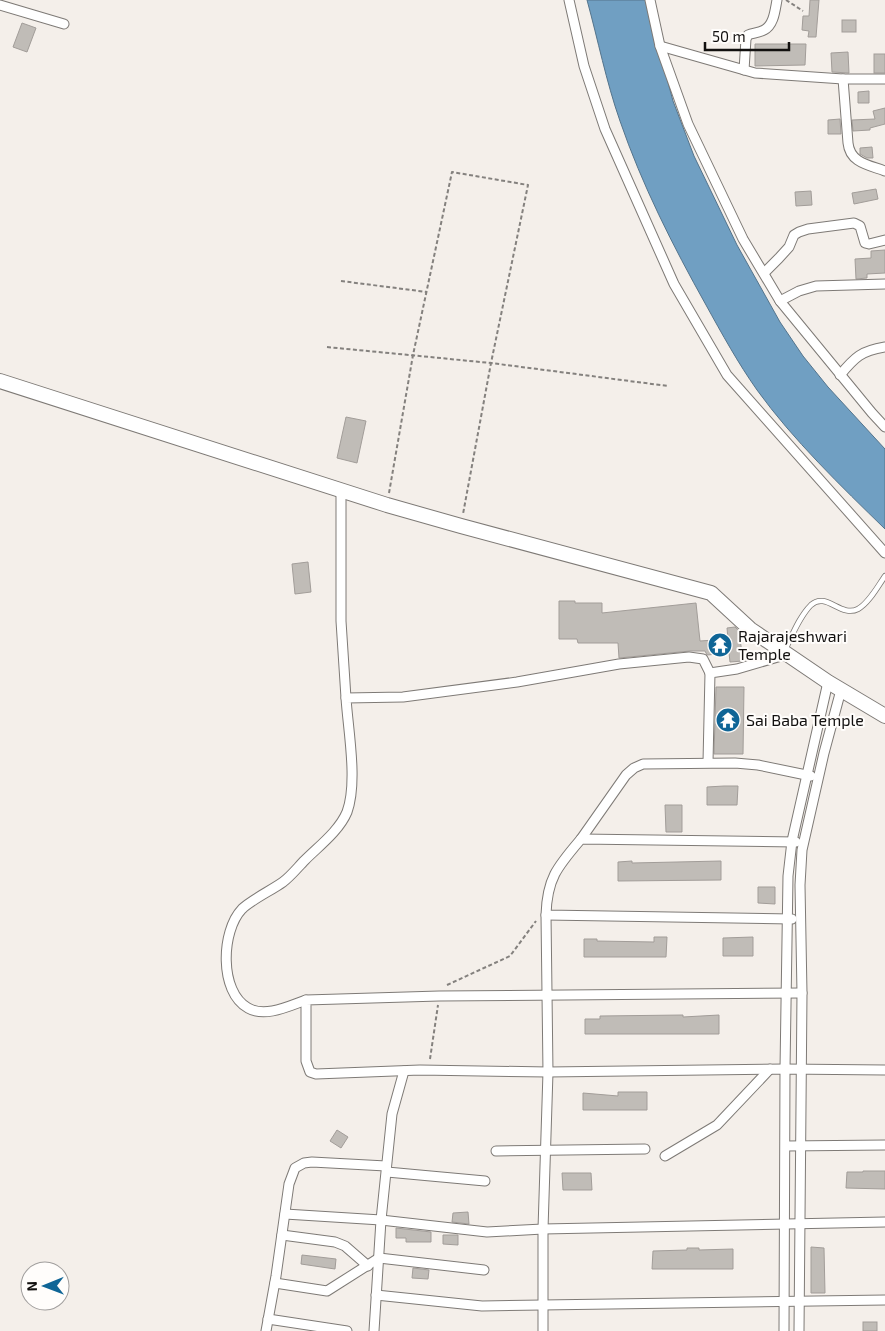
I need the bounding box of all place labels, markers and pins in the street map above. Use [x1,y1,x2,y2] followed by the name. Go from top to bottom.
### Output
[738,626,847,663] place label: Rajarajeshwari Temple
[707,632,733,658] temple icon: Rajarajeshwari Temple
[715,707,741,733] temple icon: Sai Baba Temple
[746,710,864,729] place label: Sai Baba Temple

